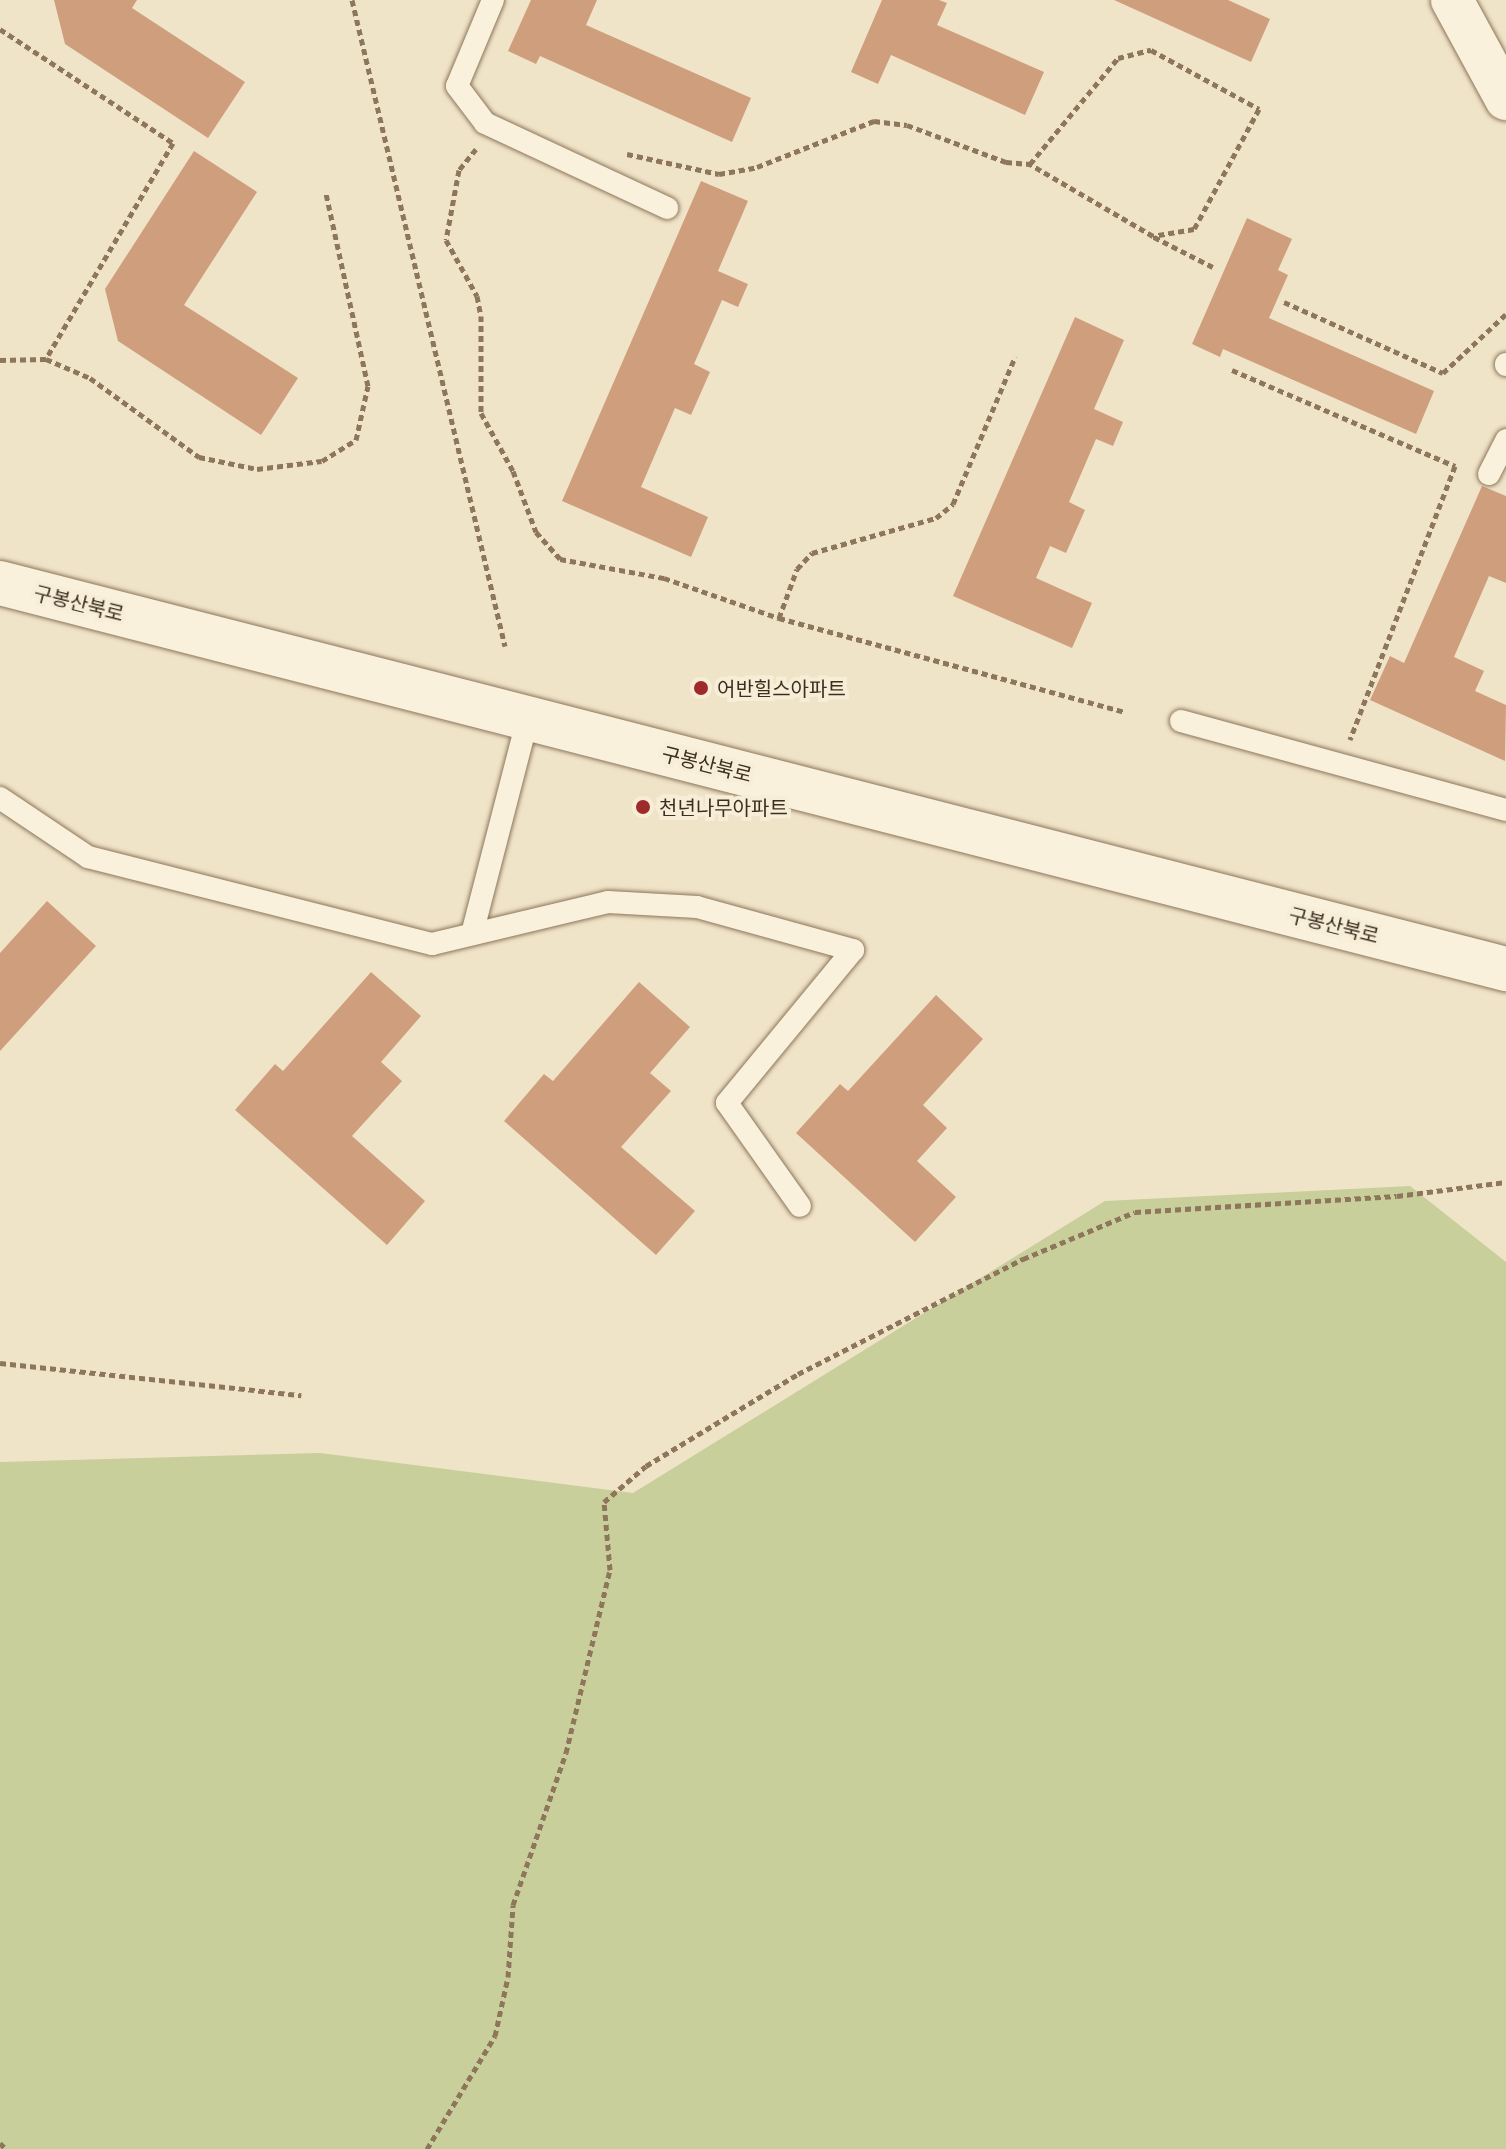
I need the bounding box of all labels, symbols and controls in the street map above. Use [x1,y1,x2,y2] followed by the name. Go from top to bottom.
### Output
[31,580,127,626] street label: 구봉산북로
[717,676,846,700] place label: 어반힐스아파트
[692,679,710,697] marker: 어반힐스아파트
[659,741,755,787] street label: 구봉산북로
[659,795,788,819] place label: 천년나무아파트
[634,798,652,816] marker: 천년나무아파트
[1286,902,1382,948] street label: 구봉산북로

